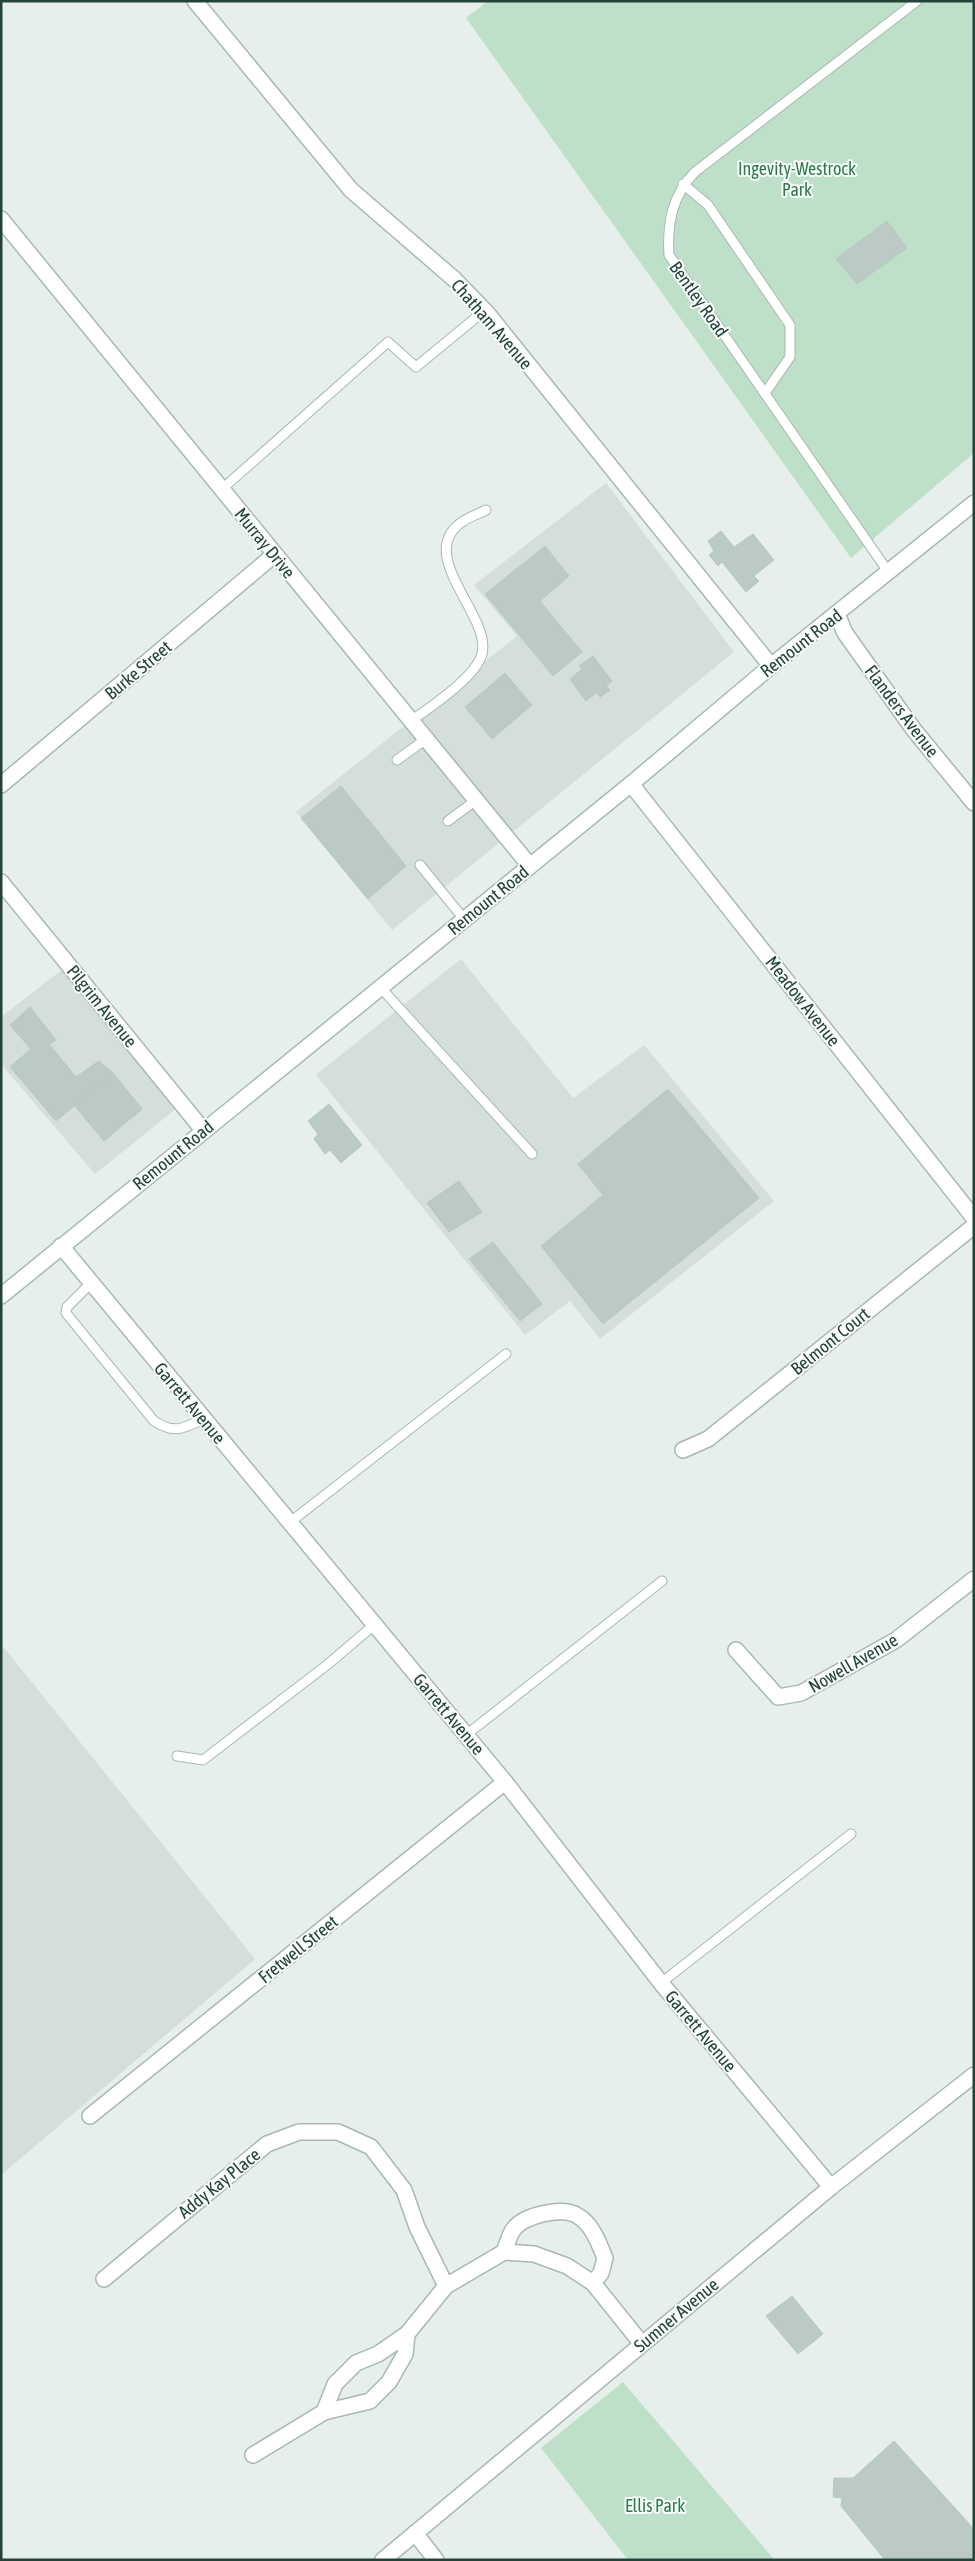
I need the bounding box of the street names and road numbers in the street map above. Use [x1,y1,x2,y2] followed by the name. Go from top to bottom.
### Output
[665,257,733,341] street label: Bentley Road
[447,275,537,373] street label: Chatham Avenue
[230,504,300,582] street label: Murray Drive
[756,605,846,681] street label: Remount Road
[101,636,175,704] street label: Burke Street
[861,661,943,761] street label: Flanders Avenue
[443,861,533,939] street label: Remount Road
[761,952,845,1050] street label: Meadow Avenue
[63,961,141,1051] street label: Pilgrim Avenue
[128,1116,218,1194] street label: Remount Road
[787,1303,873,1379] street label: Belmont Court
[150,1358,230,1448] street label: Garrett Avenue
[805,1629,901,1697] street label: Nowell Avenue
[409,1669,489,1759] street label: Garrett Avenue
[254,1911,342,1987] street label: Fretwell Street
[661,1986,741,2076] street label: Garrett Avenue
[174,2144,264,2222] street label: Addy Kay Place
[630,2274,722,2356] street label: Sumner Avenue

